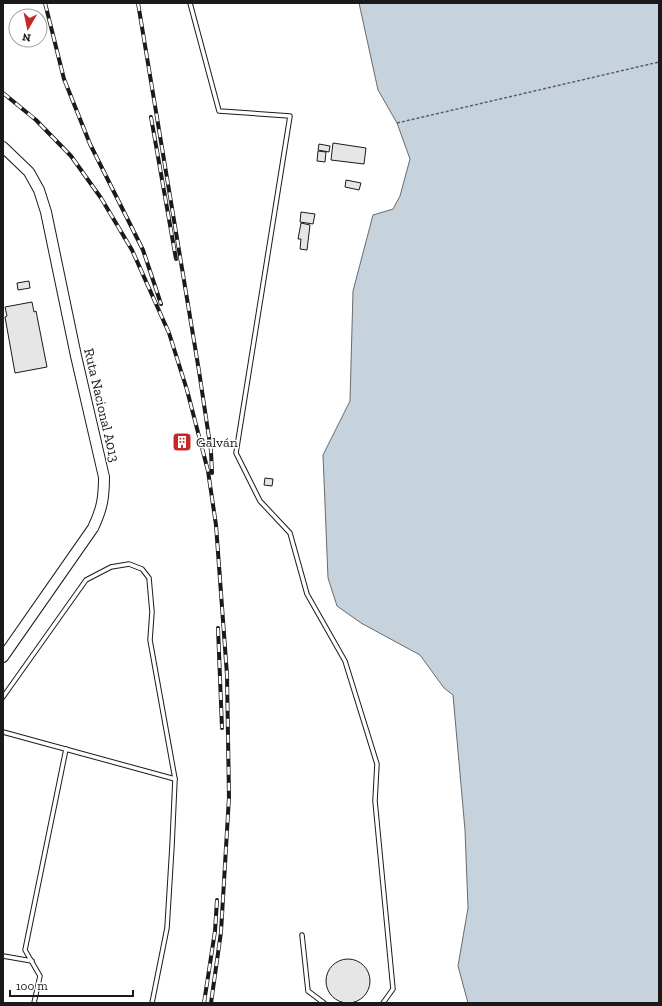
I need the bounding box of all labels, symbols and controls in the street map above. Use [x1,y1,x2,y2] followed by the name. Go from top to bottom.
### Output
[8,8,48,48] north arrow
[21,30,32,44] text: N
[80,346,123,464] street label: Ruta Nacional A013
[171,431,193,453] building icon: Galván
[196,434,238,451] place label: Galván
[10,972,133,998] scale bar
[16,979,48,993] text: 100 m

